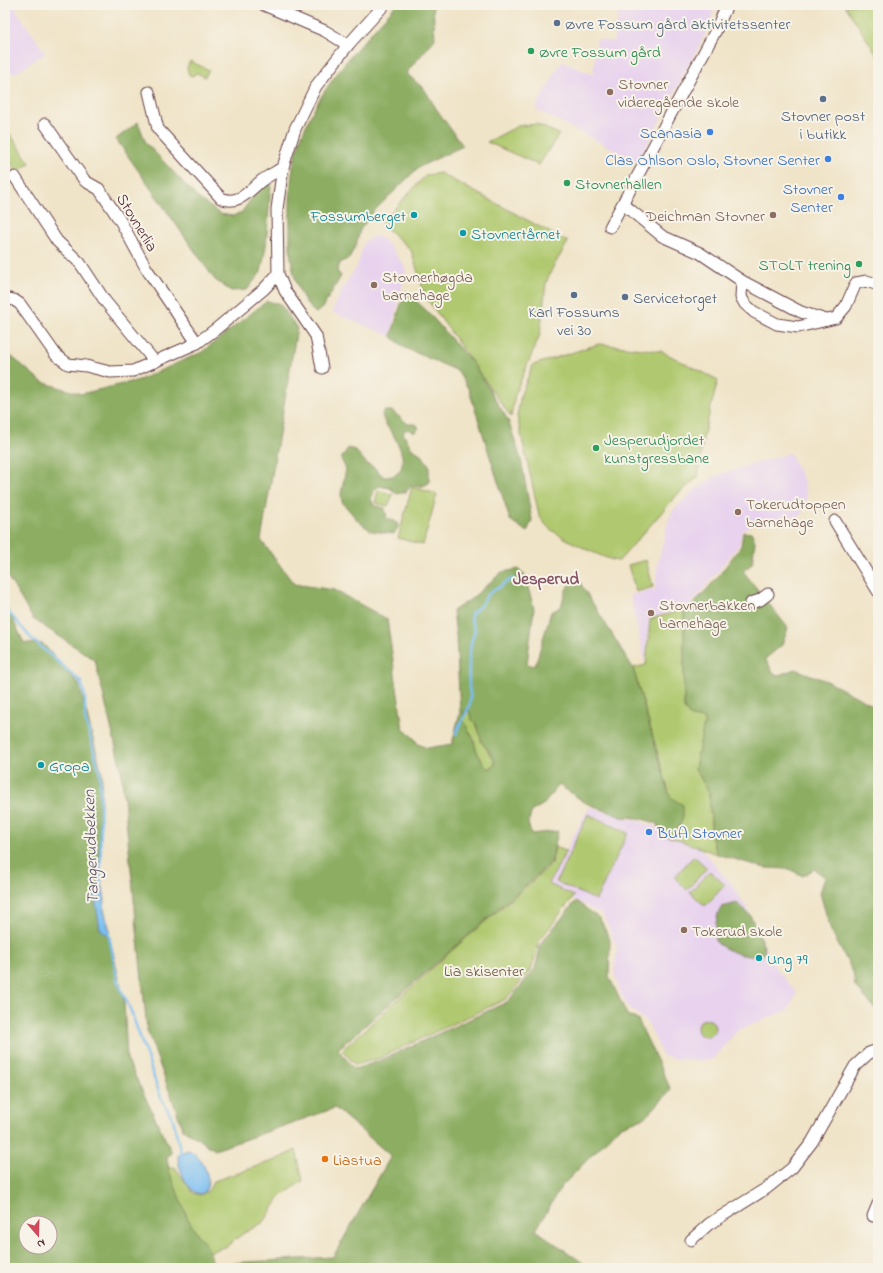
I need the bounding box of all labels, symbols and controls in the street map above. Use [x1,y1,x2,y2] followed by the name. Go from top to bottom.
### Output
[565,13,790,37] place label: Øvre Fossum gård aktivitetssenter
[552,18,562,28] marker: Øvre Fossum gård aktivitetssenter
[539,41,661,65] place label: Øvre Fossum gård
[526,46,536,56] marker: Øvre Fossum gård
[618,73,740,115] place label: Stovner videregående skole
[605,87,615,97] marker: Stovner videregående skole
[818,94,828,104] marker: Stovner post i butikk
[781,105,866,147] place label: Stovner post i butikk
[640,122,702,146] place label: Scanasia
[705,127,715,137] marker: Scanasia
[605,149,820,173] place label: Clas Ohlson Oslo, Stovner Senter
[823,154,833,164] marker: Clas Ohlson Oslo, Stovner Senter
[575,173,662,197] place label: Stovnerhallen
[562,178,572,188] marker: Stovnerhallen
[783,178,833,220] place label: Stovner Senter
[109,189,163,257] street label: Stovnerlia
[836,192,846,202] marker: Stovner Senter
[310,205,407,229] place label: Fossumberget
[644,205,765,229] place label: Deichman Stovner
[409,210,419,220] marker: Fossumberget
[768,210,778,220] marker: Deichman Stovner
[471,223,561,247] place label: Stovnertårnet
[458,228,468,238] marker: Stovnertårnet
[759,254,851,278] place label: STOLT trening
[854,259,864,269] marker: STOLT trening
[382,266,473,308] place label: Stovnerhøgda barnehage
[369,280,379,290] marker: Stovnerhøgda barnehage
[633,287,718,311] place label: Servicetorget
[569,290,579,300] marker: Karl Fossums vei 30
[620,292,630,302] marker: Servicetorget
[528,301,620,343] place label: Karl Fossums vei 30
[604,429,710,471] place label: Jesperudjordet kunstgressbane
[591,443,601,453] marker: Jesperudjordet kunstgressbane
[746,493,846,535] place label: Tokerudtoppen barnehage
[733,507,743,517] marker: Tokerudtoppen barnehage
[513,567,579,592] district label: Jesperud
[659,594,755,636] place label: Stovnerbakken barnehage
[646,608,656,618] marker: Stovnerbakken barnehage
[49,755,90,779] place label: Gropa
[36,760,46,770] marker: Gropa
[77,789,107,905] water label: Tangerudbekken
[656,822,742,846] place label: BUA Stovner
[644,827,654,837] marker: BUA Stovner
[692,920,783,944] place label: Tokerud skole
[679,925,689,935] marker: Tokerud skole
[767,948,808,972] place label: Ung 79
[754,953,764,963] marker: Ung 79
[444,960,524,984] park label: Lia skisenter
[333,1149,382,1173] place label: Liastua
[320,1154,330,1164] marker: Liastua
[18,1215,58,1255] north arrow
[35,1235,47,1252] text: N

